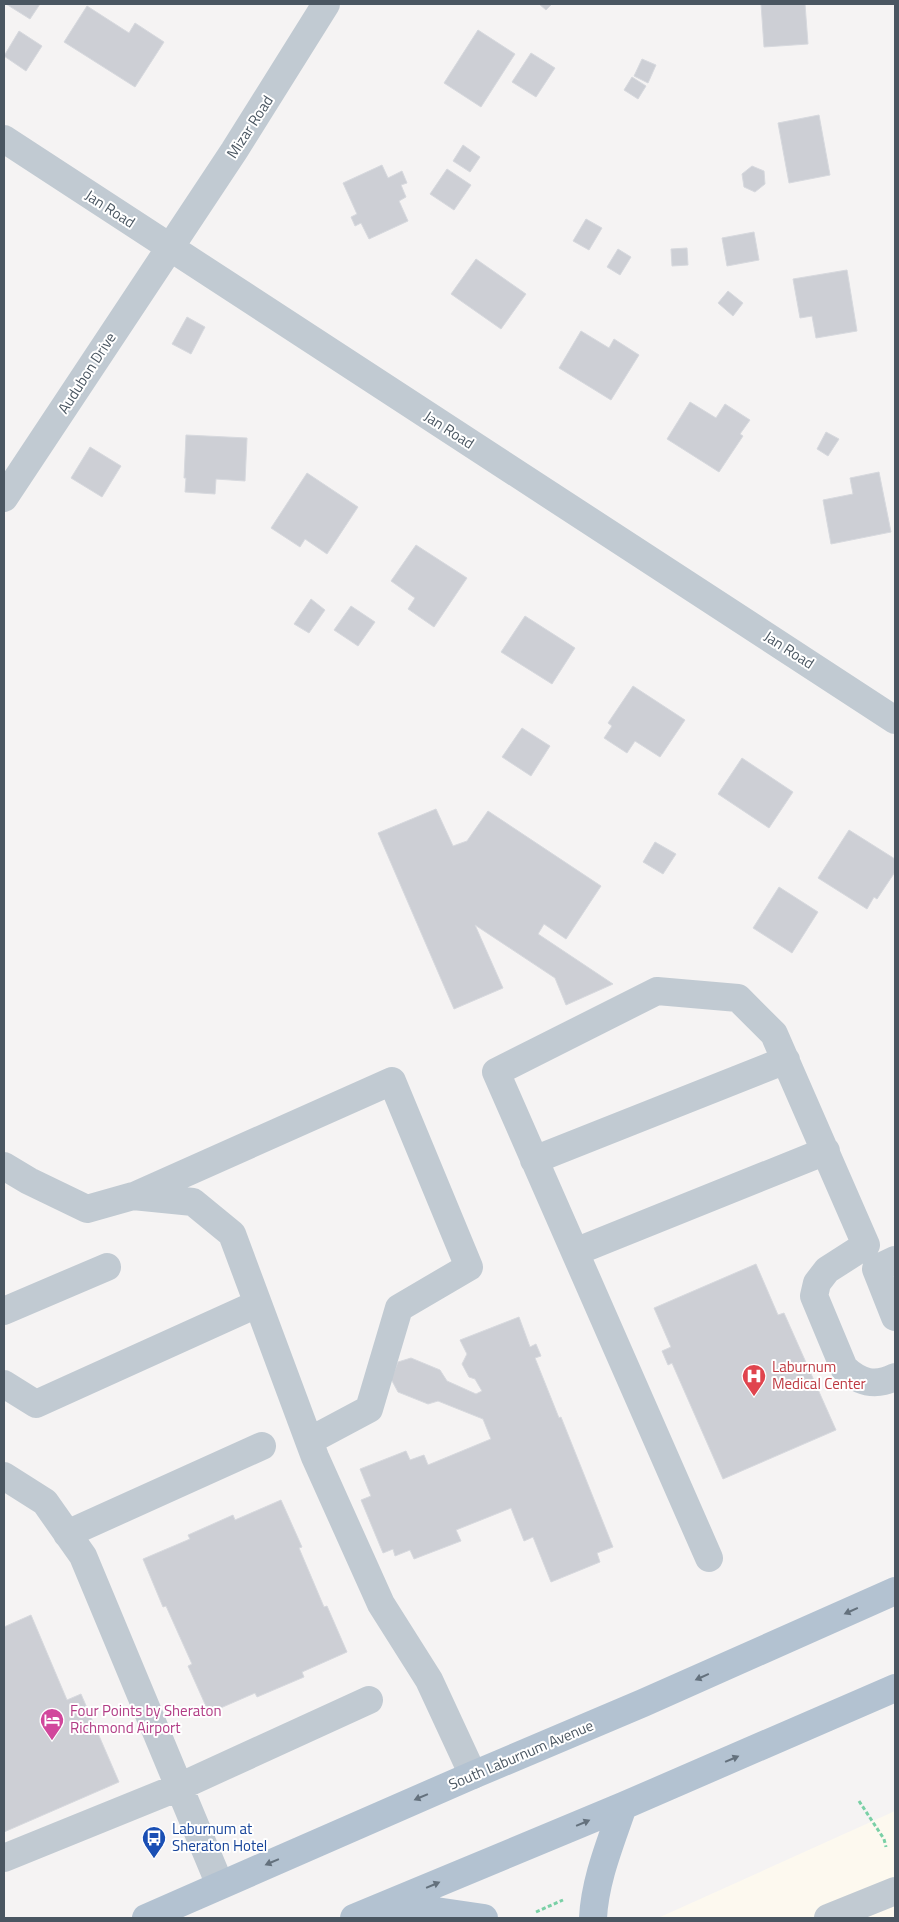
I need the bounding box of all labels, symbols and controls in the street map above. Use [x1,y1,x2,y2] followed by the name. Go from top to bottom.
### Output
[221,91,279,163] street label: Mizar Road
[81,184,140,233] street label: Jan Road
[52,328,121,418] street label: Audubon Drive
[420,405,479,454] street label: Jan Road
[760,625,819,674] street label: Jan Road
[772,1355,866,1395] place label: Laburnum Medical Center
[741,1363,767,1397] hospital icon: Laburnum Medical Center
[844,1607,858,1615] one-way arrow
[695,1673,709,1681] one-way arrow
[70,1699,222,1739] place label: Four Points by Sheraton Richmond Airport
[39,1707,65,1741] hotel icon: Four Points by Sheraton Richmond Airport
[445,1714,597,1795] street label: South Laburnum Avenue
[725,1754,740,1762] one-way arrow
[414,1794,428,1802] one-way arrow
[172,1817,267,1857] place label: Laburnum at Sheraton Hotel
[576,1818,590,1826] one-way arrow
[141,1825,167,1859] bus stop icon: Laburnum at Sheraton Hotel
[265,1859,279,1867] one-way arrow
[426,1881,441,1889] one-way arrow

